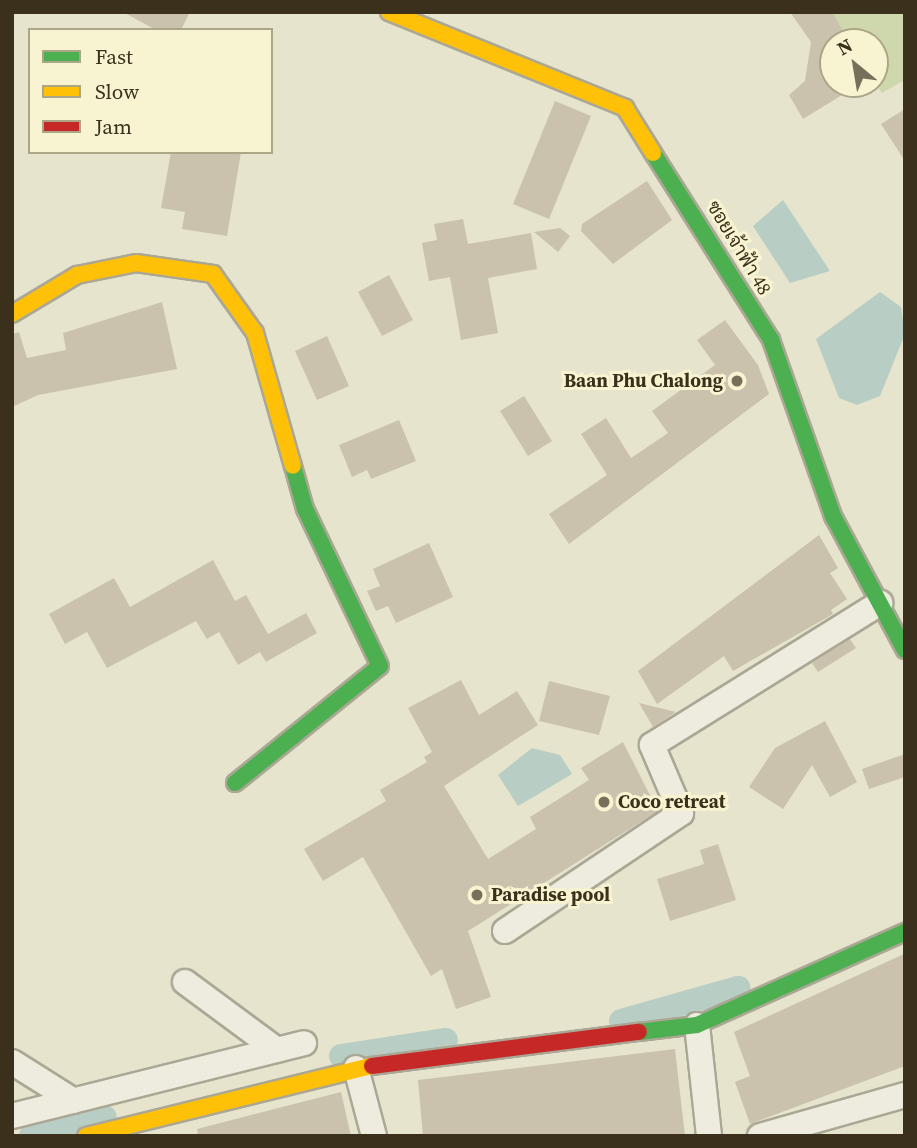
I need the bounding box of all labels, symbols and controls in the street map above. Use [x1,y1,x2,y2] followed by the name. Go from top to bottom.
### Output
[28,28,273,154] legend
[819,28,889,98] north arrow
[832,32,857,61] text: N
[95,42,133,71] text: Fast
[95,77,139,106] text: Slow
[95,112,132,141] text: Jam
[702,197,776,299] street label: ซอยเจ้าฟ้า 48
[564,370,723,392] place label: Baan Phu Chalong
[729,373,745,389] marker: Baan Phu Chalong
[618,791,726,813] place label: Coco retreat
[596,794,612,810] marker: Coco retreat
[491,884,610,906] place label: Paradise pool
[469,887,485,903] marker: Paradise pool

